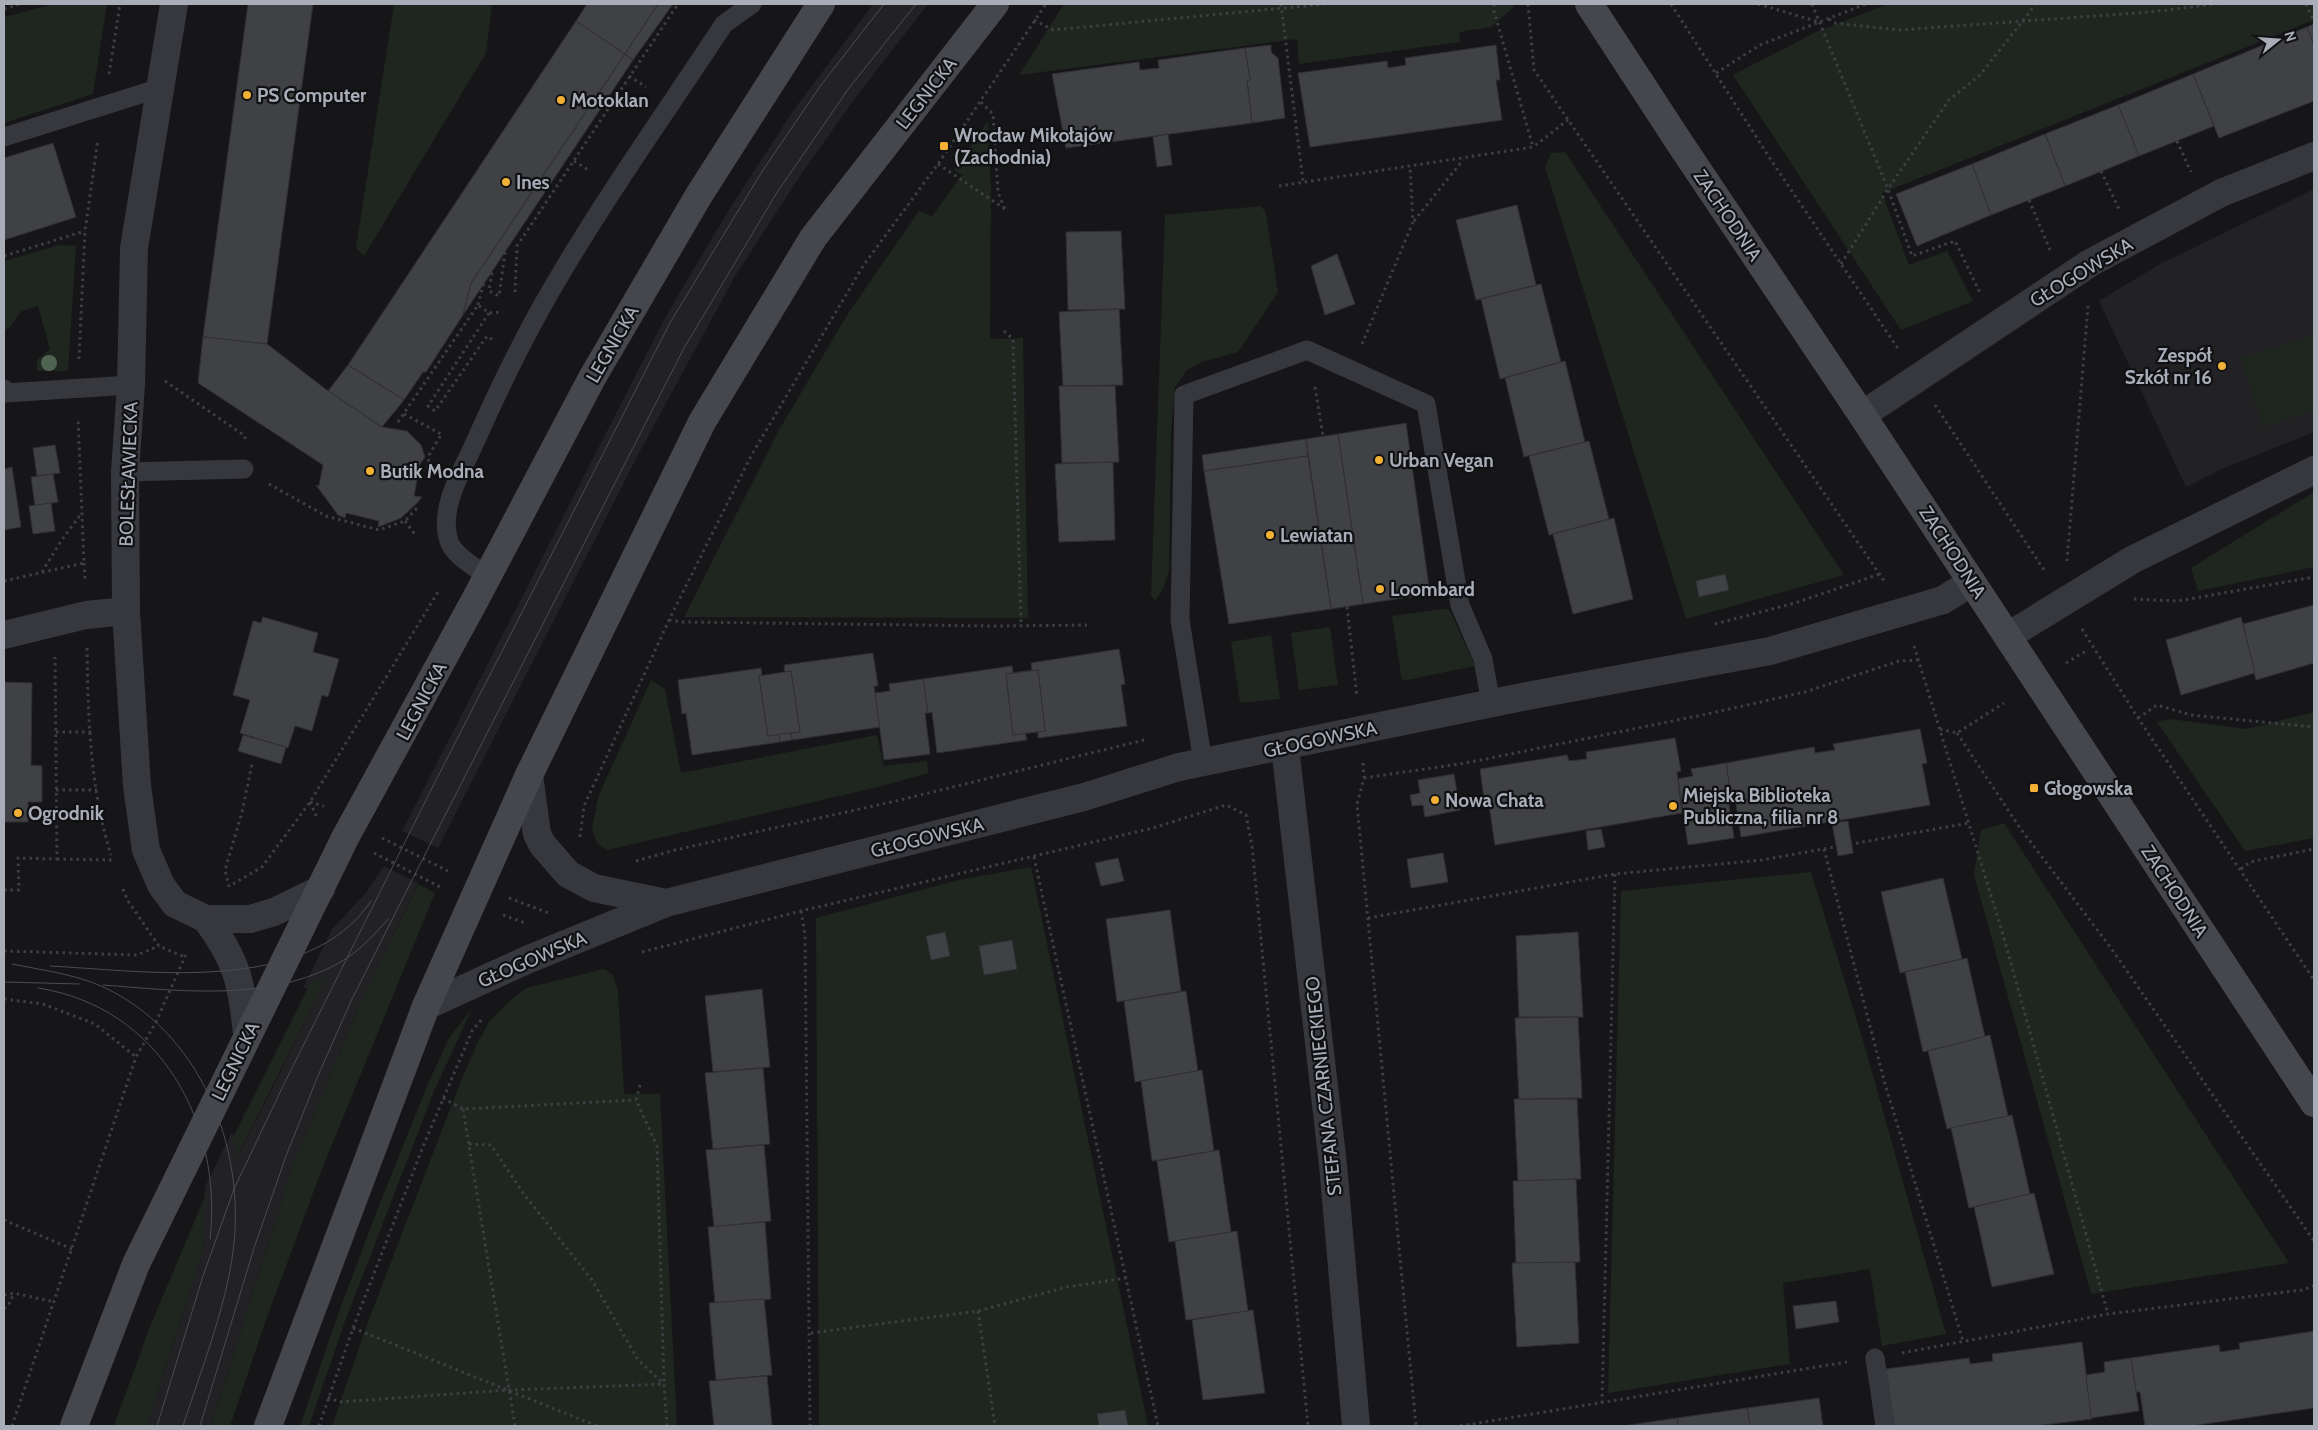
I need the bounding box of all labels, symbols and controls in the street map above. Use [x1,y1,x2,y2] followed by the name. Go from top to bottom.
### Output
[2253,15,2303,65] north arrow
[2280,29,2300,44] text: N
[891,53,962,134] street label: LEGNICKA
[257,84,367,107] place label: PS Computer
[241,89,253,101] marker: PS Computer
[571,89,649,112] place label: Motoklan
[555,94,567,106] marker: Motoklan
[954,124,1113,169] place label: Wrocław Mikołajów (Zachodnia)
[938,140,950,152] marker: Wrocław Mikołajów (Zachodnia)
[1689,165,1767,266] street label: ZACHODNIA
[516,171,550,194] place label: Ines
[500,176,512,188] marker: Ines
[2026,233,2137,312] street label: GŁOGOWSKA
[581,301,644,387] street label: LEGNICKA
[2125,344,2212,389] place label: Zespół Szkół nr 16
[2216,360,2228,372] marker: Zespół Szkół nr 16
[114,401,143,547] street label: BOLESŁAWIECKA
[1389,449,1494,472] place label: Urban Vegan
[1373,454,1385,466] marker: Urban Vegan
[380,460,485,483] place label: Butik Modna
[364,465,376,477] marker: Butik Modna
[1914,502,1991,603] street label: ZACHODNIA
[1280,524,1353,547] place label: Lewiatan
[1264,529,1276,541] marker: Lewiatan
[1390,578,1475,601] place label: Loombard
[1374,583,1386,595] marker: Loombard
[391,658,452,744] street label: LEGNICKA
[1261,716,1379,763] street label: GŁOGOWSKA
[2044,777,2133,800] place label: Głogowska
[2028,782,2040,794] marker: Głogowska
[1683,784,1838,829] place label: Miejska Biblioteka Publiczna, filia nr 8
[1445,789,1544,812] place label: Nowa Chata
[1429,794,1441,806] marker: Nowa Chata
[1667,800,1679,812] marker: Miejska Biblioteka Publiczna, filia nr 8
[28,802,105,825] place label: Ogrodnik
[12,807,24,819] marker: Ogrodnik
[868,812,986,863] street label: GŁOGOWSKA
[2136,841,2213,942] street label: ZACHODNIA
[474,926,590,993] street label: GŁOGOWSKA
[1301,975,1346,1197] street label: STEFANA CZARNIECKIEGO
[206,1018,265,1104] street label: LEGNICKA

